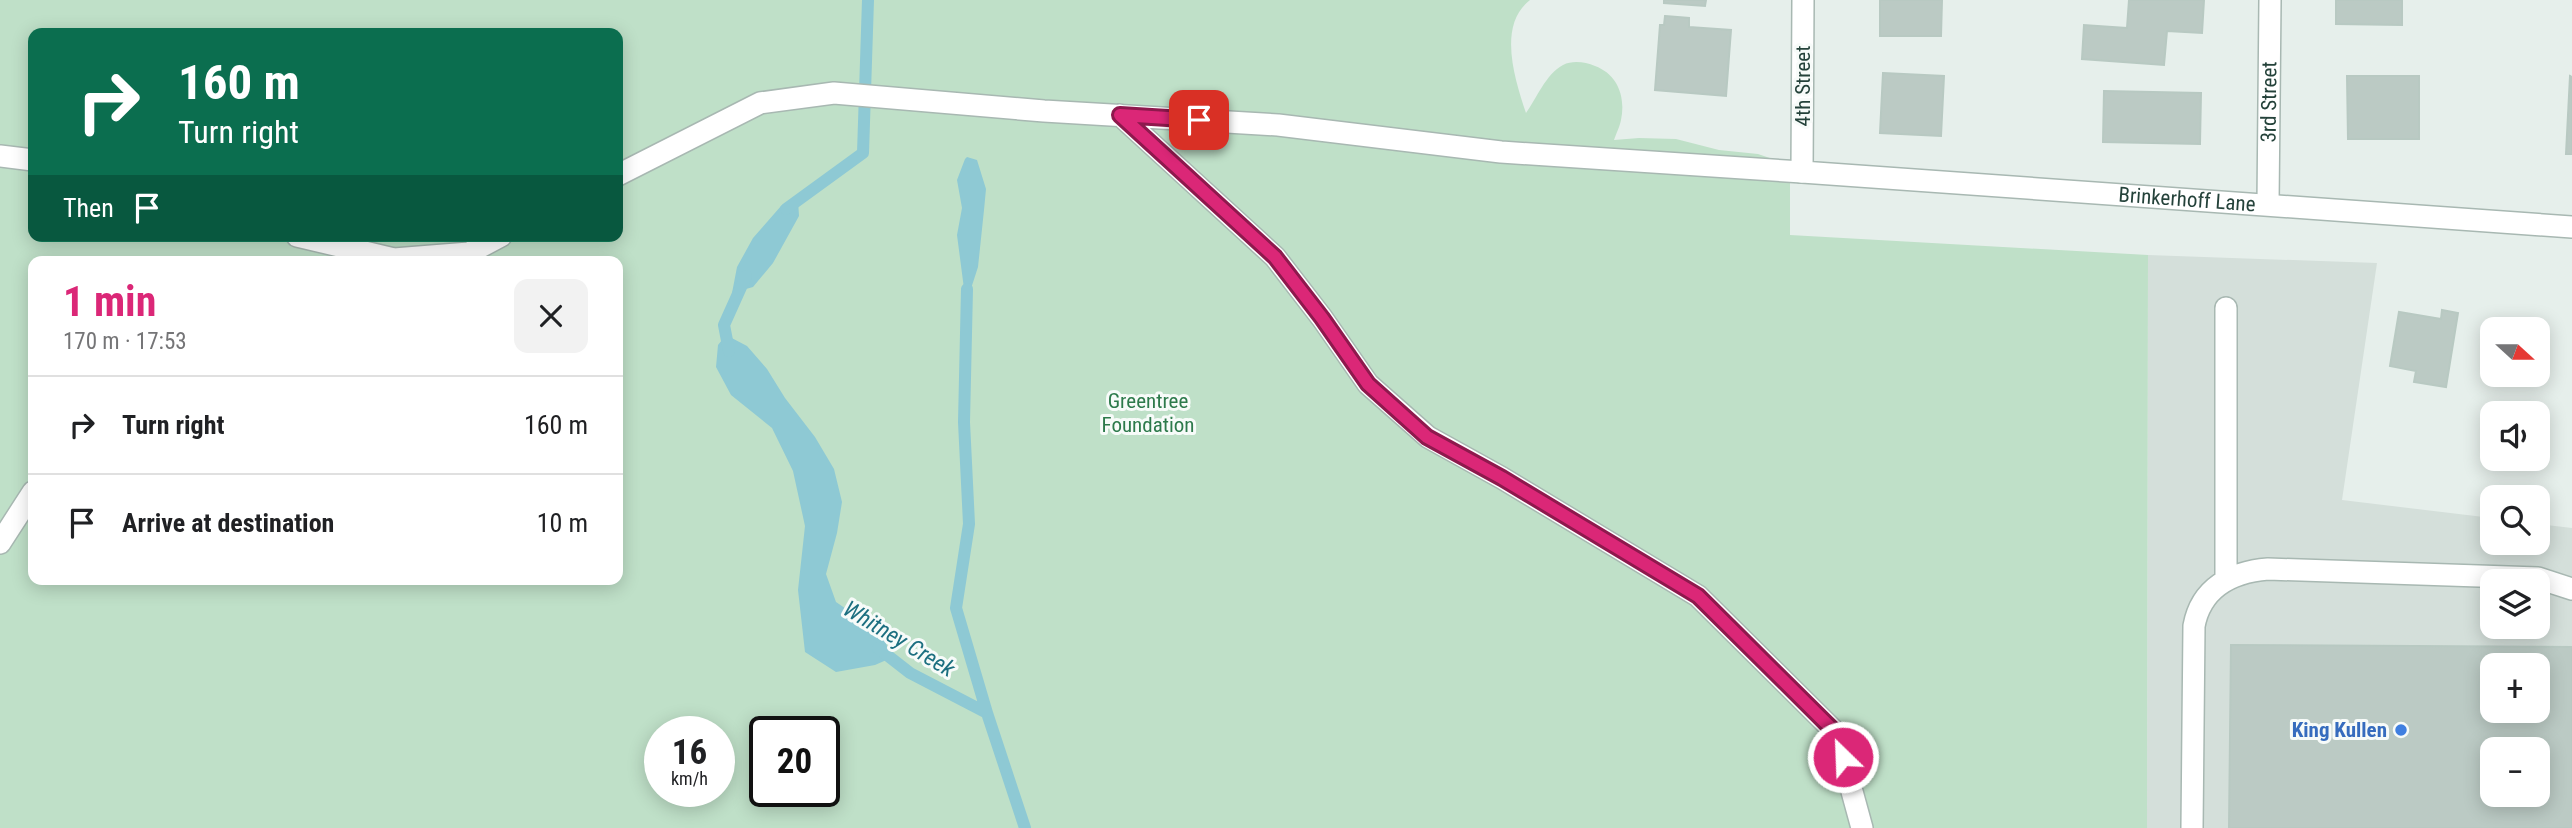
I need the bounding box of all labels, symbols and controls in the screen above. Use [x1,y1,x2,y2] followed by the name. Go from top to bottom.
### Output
[1791,46,1815,126] street label: 4th Street
[178,54,300,111] text: 160 m
[63,56,154,147] icon: right
[2257,61,2281,143] street label: 3rd Street
[1169,90,1229,150] pin
[1180,101,1218,139] icon: arrive
[178,113,299,151] text: Turn right
[2118,183,2257,216] street label: Brinkerhoff Lane
[128,189,166,227] icon: arrive
[63,193,114,223] text: Then
[63,277,156,326] text: 1 min
[514,279,588,353] button: close
[2480,317,2550,387] north arrow
[2480,317,2550,807] map controls
[63,328,187,355] text: 170 m · 17:53
[1102,389,1194,437] park label: Greentree Foundation
[2480,401,2550,471] button: sound
[63,406,101,444] icon: right
[122,410,224,440] text: Turn right
[524,410,588,440] text: 160 m
[2480,485,2550,555] button: search
[63,504,101,542] icon: arrive
[122,508,334,538] text: Arrive at destination
[537,508,588,538] text: 10 m
[2480,569,2550,639] button: layers
[838,595,960,683] water label: Whitney Creek
[2480,653,2550,723] button: +
[749,716,840,807] speed limit sign: 20
[2292,718,2387,742] place label: King Kullen
[1806,720,1880,794] position arrow
[2393,722,2409,738] marker: King Kullen
[672,732,707,773] text: 16
[2480,737,2550,807] button: −
[671,768,708,789] text: km/h

